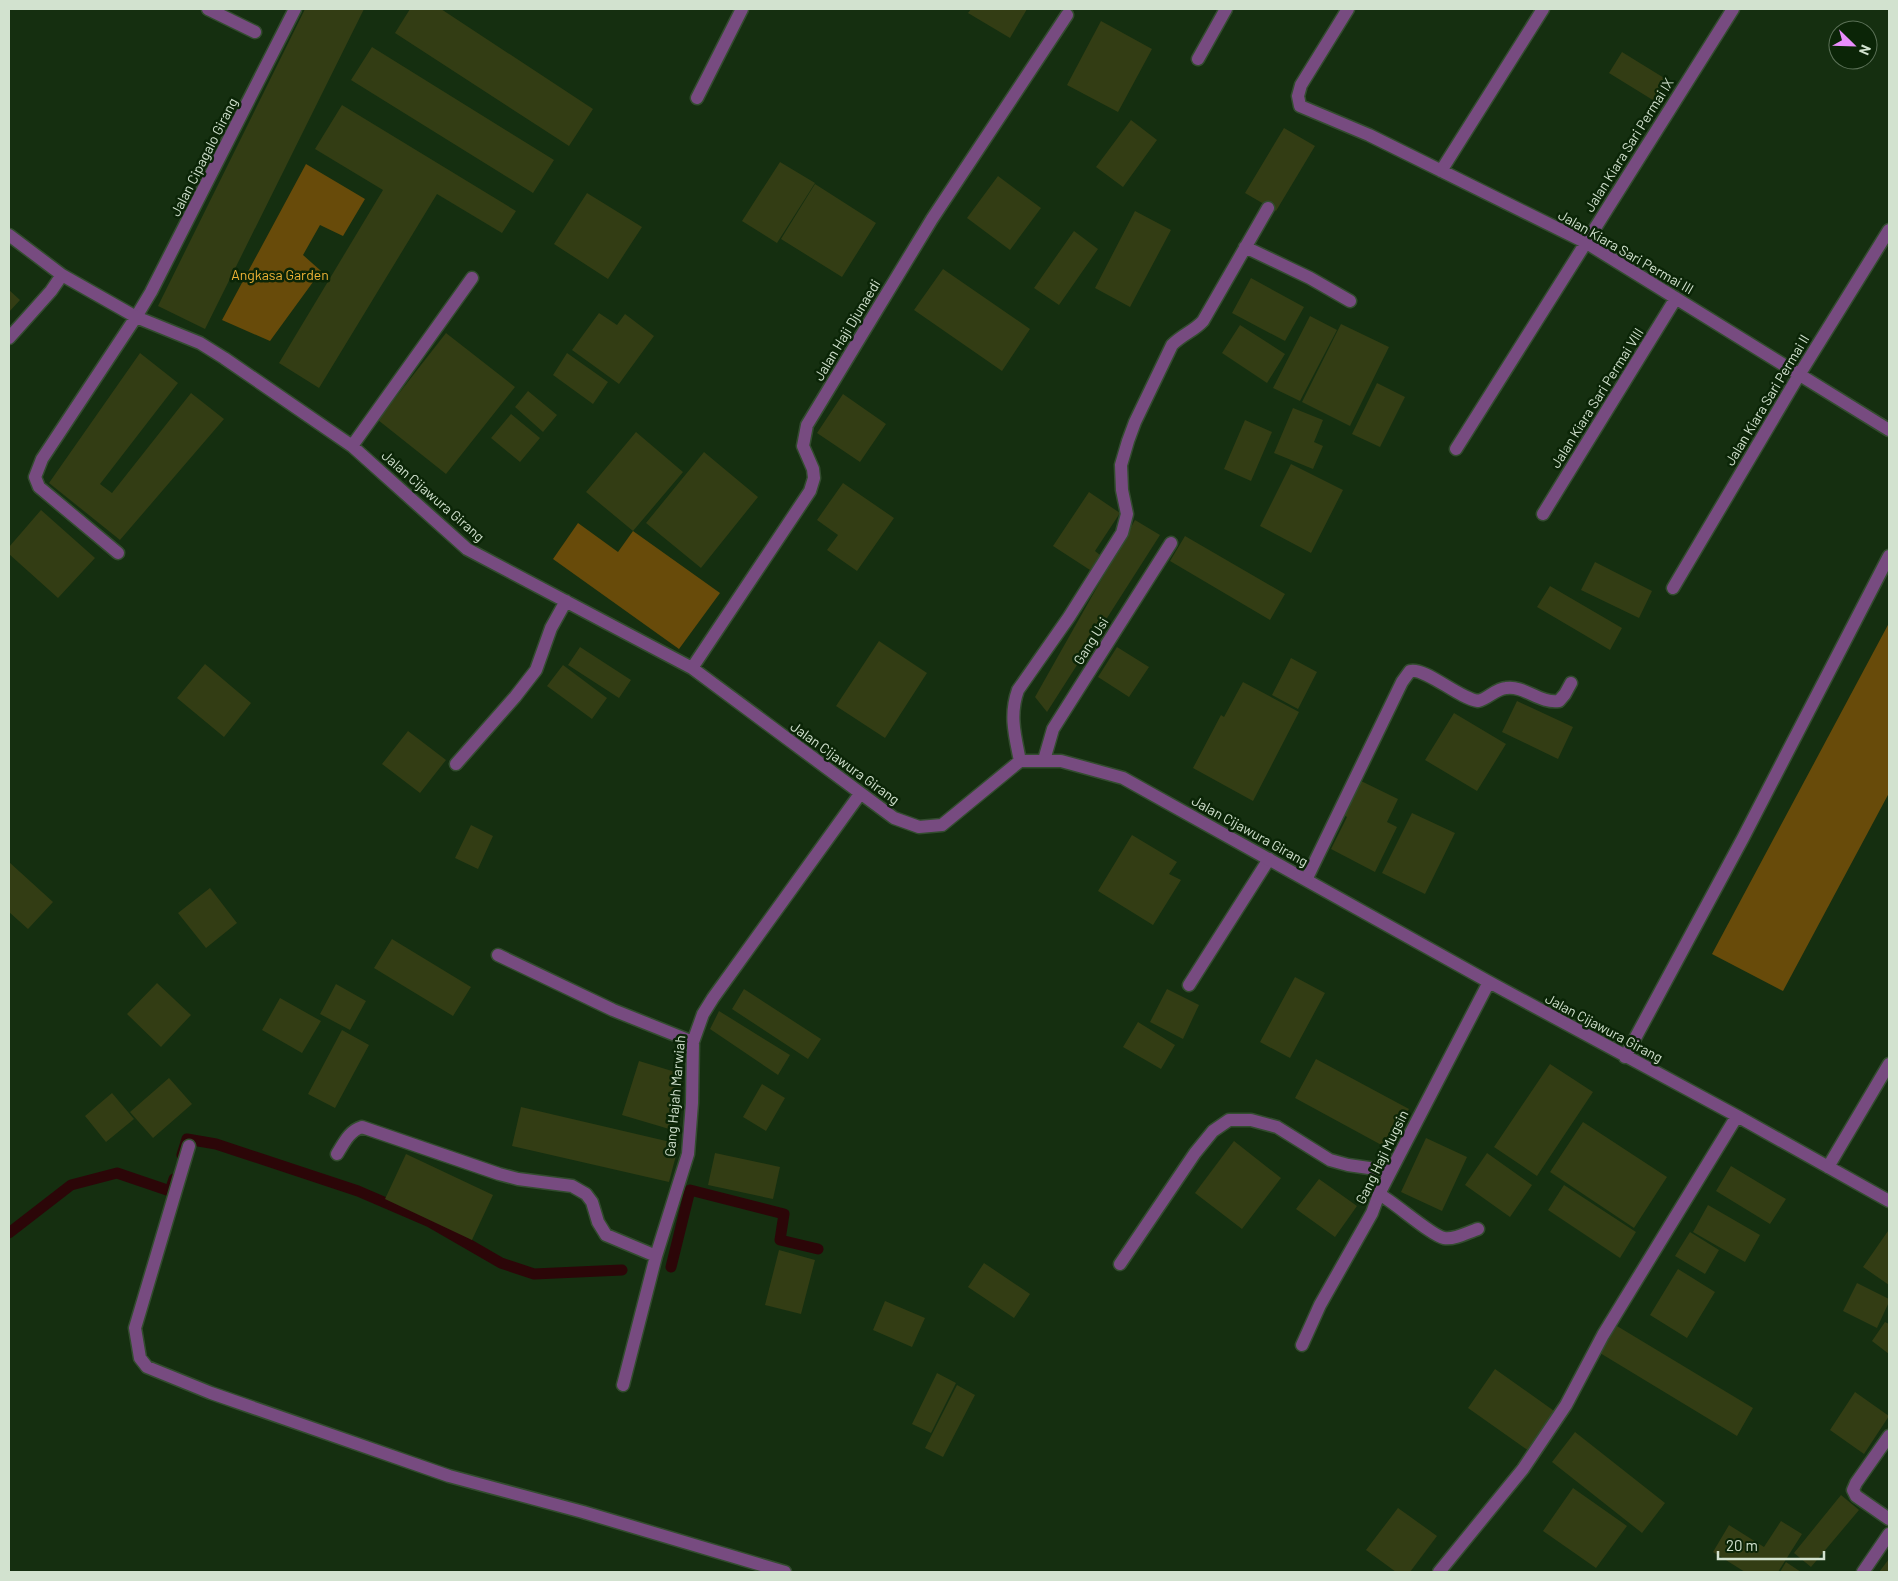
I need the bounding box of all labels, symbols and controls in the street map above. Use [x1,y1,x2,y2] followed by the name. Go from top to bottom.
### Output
[1828,20,1878,70] north arrow
[1856,43,1875,58] text: N
[1580,75,1677,215] street label: Jalan Kiara Sari Permai IX
[166,95,241,219] street label: Jalan Cipagalo Girang
[1555,206,1697,297] street label: Jalan Kiara Sari Permai III
[231,266,329,283] park label: Angkasa Garden
[810,276,883,383] street label: Jalan Haji Djunaedi
[1546,325,1647,471] street label: Jalan Kiara Sari Permai VIII
[1721,331,1812,468] street label: Jalan Kiara Sari Permai II
[378,446,488,545] street label: Jalan Cijawura Girang
[1069,614,1112,668] street label: Gang Usi
[787,717,903,808] street label: Jalan Cijawura Girang
[1189,791,1311,870] street label: Jalan Cijawura Girang
[1543,989,1666,1066] street label: Jalan Cijawura Girang
[661,1035,688,1157] street label: Gang Hajah Marwiah
[1351,1107,1412,1206] street label: Gang Haji Mugsin
[1718,1528,1824,1560] scale bar
[1726,1536,1758,1554] text: 20 m

